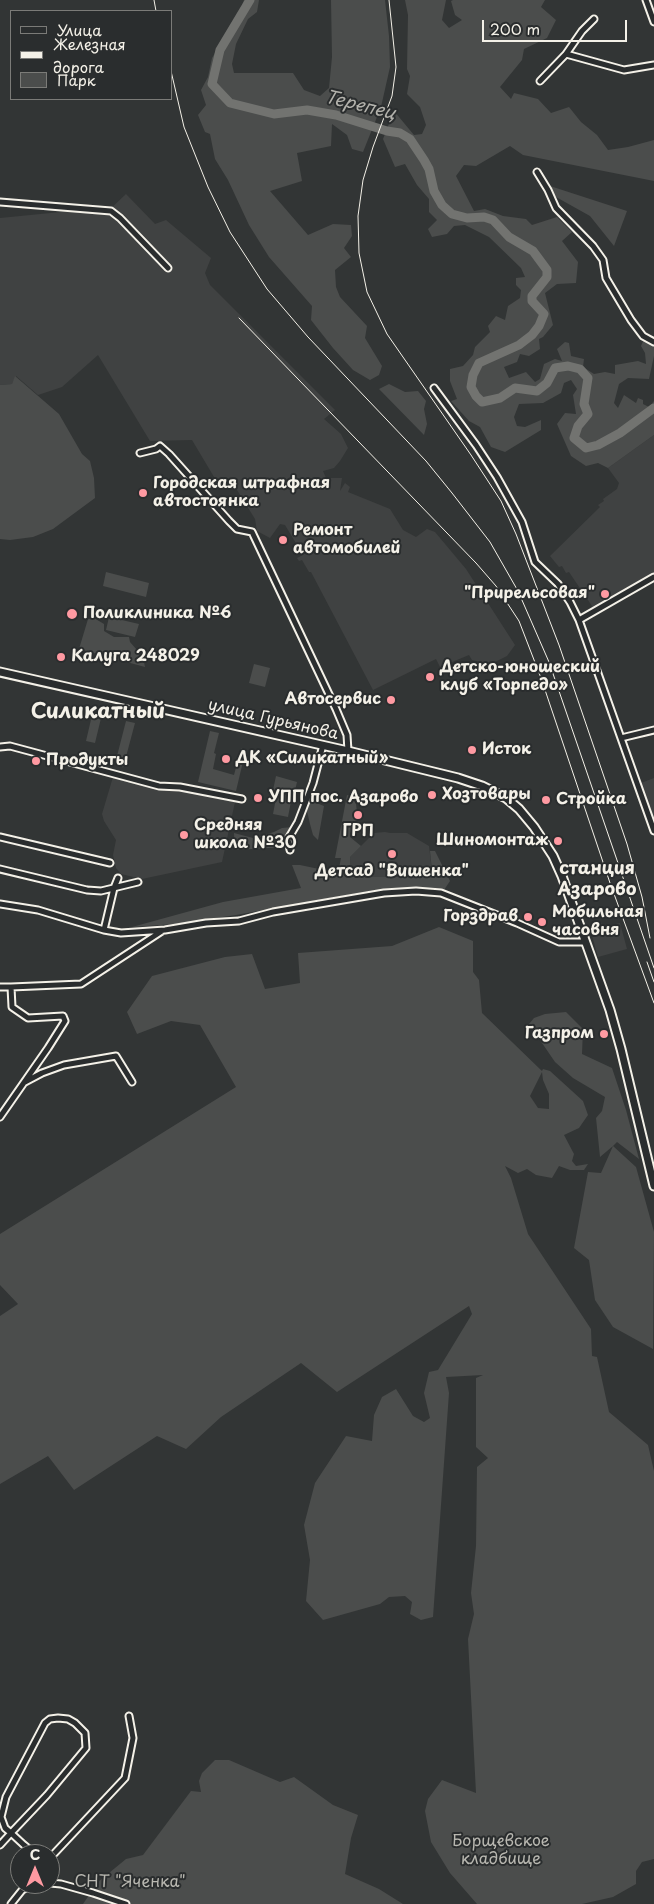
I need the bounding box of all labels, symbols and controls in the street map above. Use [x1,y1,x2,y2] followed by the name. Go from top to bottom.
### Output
[10,10,172,100] legend
[484,10,629,42] scale bar
[490,17,540,40] text: 200 m
[57,18,102,41] text: Улица
[53,32,126,78] text: Железная дорога
[57,68,96,91] text: Парк
[322,87,398,125] water label: Терепец
[153,474,330,512] place label: Городская штрафная автостоянка
[137,487,149,499] marker: Городская штрафная автостоянка
[293,521,401,559] place label: Ремонт автомобилей
[277,534,289,546] marker: Ремонт автомобилей
[464,584,595,604] place label: "Прирельсовая"
[599,588,611,600] marker: "Прирельсовая"
[83,604,231,624] place label: Поликлиника №6
[65,607,79,621] marker: Поликлиника №6
[71,647,200,667] place label: Калуга 248029
[55,651,67,663] marker: Калуга 248029
[440,658,600,696] place label: Детско-юношеский клуб «Торпедо»
[424,671,436,683] marker: Детско-юношеский клуб «Торпедо»
[285,690,381,710] place label: Автосервис
[385,694,397,706] marker: Автосервис
[206,696,340,744] street label: улица Гурьянова
[31,699,165,725] district label: Силикатный
[482,740,531,760] place label: Исток
[466,744,478,756] marker: Исток
[236,749,388,769] place label: ДК «Силикатный»
[46,751,128,771] place label: Продукты
[220,753,232,765] marker: ДК «Силикатный»
[30,755,42,767] marker: Продукты
[442,785,531,805] place label: Хозтовары
[268,788,418,808] place label: УПП пос. Азарово
[426,789,438,801] marker: Хозтовары
[556,790,626,810] place label: Стройка
[252,792,264,804] marker: УПП пос. Азарово
[540,794,552,806] marker: Стройка
[352,809,364,821] marker: ГРП
[194,816,297,854] place label: Средняя школа №30
[342,822,374,842] place label: ГРП
[178,829,190,841] marker: Средняя школа №30
[436,831,548,851] place label: Шиномонтаж
[552,835,564,847] marker: Шиномонтаж
[386,848,398,860] marker: Детсад "Вишенка"
[557,858,637,901] district label: станция Азарово
[315,862,469,882] place label: Детсад "Вишенка"
[552,903,644,941] place label: Мобильная часовня
[443,907,518,927] place label: Горздрав
[522,911,534,923] marker: Горздрав
[536,916,548,928] marker: Мобильная часовня
[525,1024,594,1044] place label: Газпром
[598,1028,610,1040] marker: Газпром
[452,1832,550,1870] park label: Борщевское кладбище
[10,1844,60,1894] north arrow
[30,1844,40,1865] text: С
[74,1873,186,1893] park label: СНТ "Яченка"

